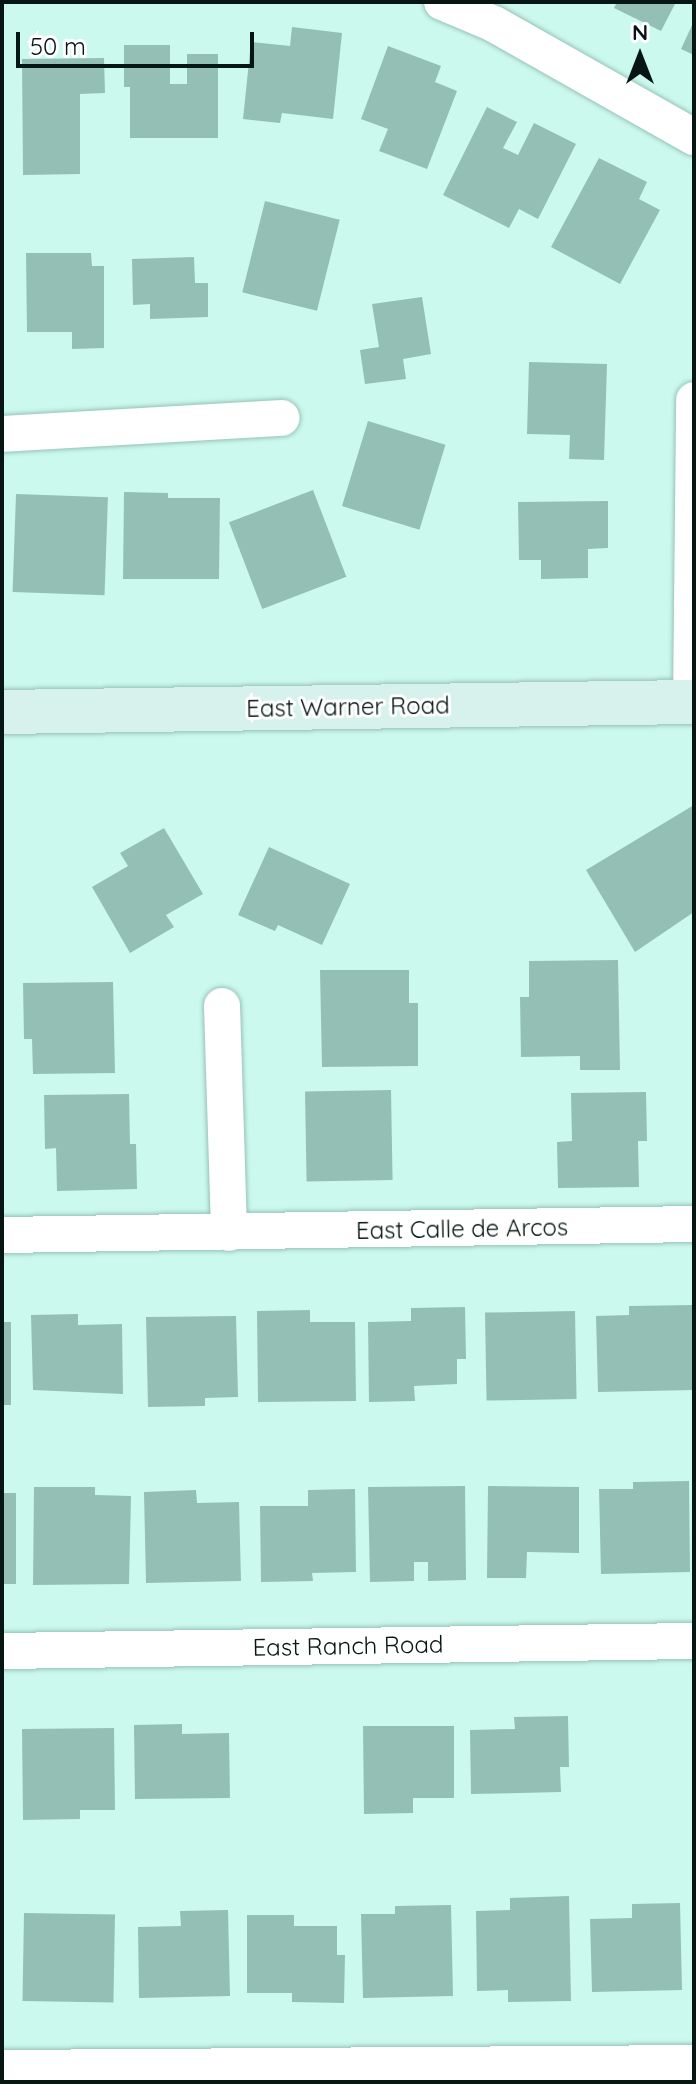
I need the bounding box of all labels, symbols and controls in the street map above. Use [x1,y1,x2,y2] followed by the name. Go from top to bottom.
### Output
[20,16,258,66] scale bar
[600,16,680,96] north arrow
[632,18,648,46] text: N
[30,31,86,61] text: 50 m
[246,691,450,723] street label: East Warner Road
[356,1213,568,1245] street label: East Calle de Arcos
[252,1630,444,1662] street label: East Ranch Road

